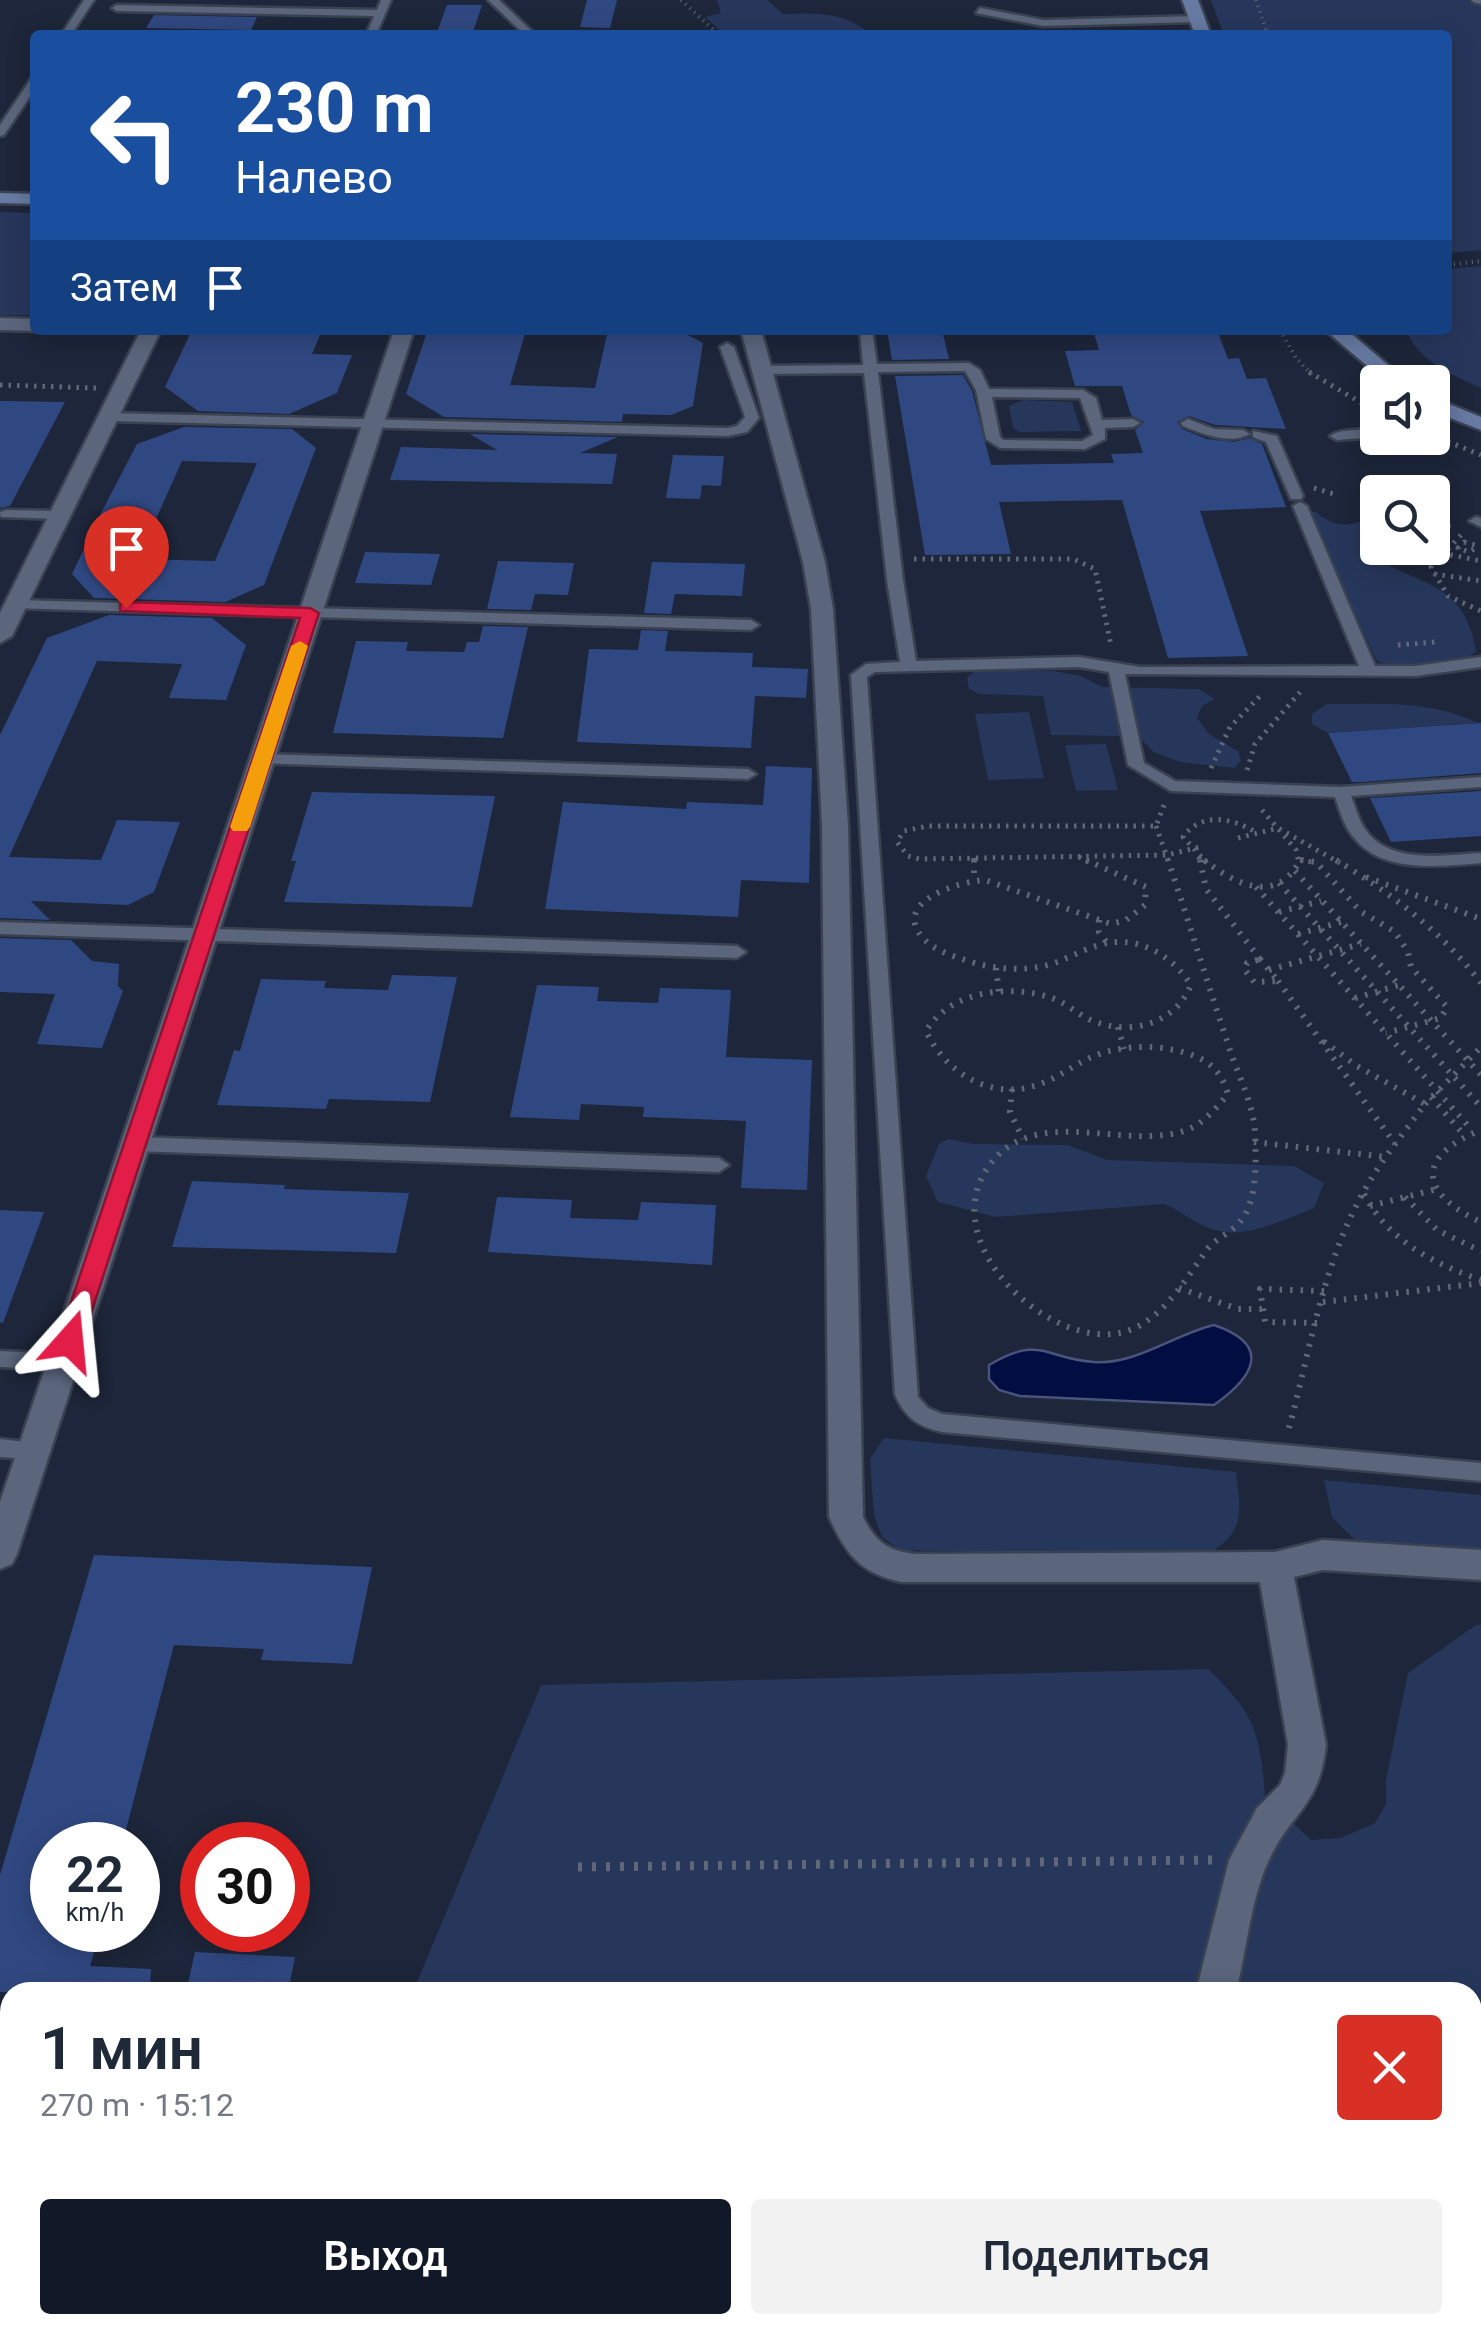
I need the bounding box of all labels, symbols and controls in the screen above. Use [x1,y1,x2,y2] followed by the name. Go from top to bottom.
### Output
[235,67,434,149] text: 230 m
[70,70,200,200] icon: left
[235,151,393,204] text: Налево
[198,260,253,315] icon: arrive
[70,266,178,310] text: Затем
[1360,365,1450,565] map controls
[1360,365,1450,455] button: sound
[1360,475,1450,565] button: search
[84,506,169,609] pin
[99,521,154,576] icon: arrive
[18,1289,122,1393] position arrow
[180,1822,310,1952] speed limit sign: 30
[66,1846,124,1904] text: 22
[66,1898,124,1927] text: km/h
[40,2013,203,2084] text: 1 мин
[1337,2015,1442,2120] button: close
[40,2086,234,2124] text: 270 m · 15:12
[40,2199,731,2314] button: Выход
[751,2199,1442,2314] button: Поделиться

